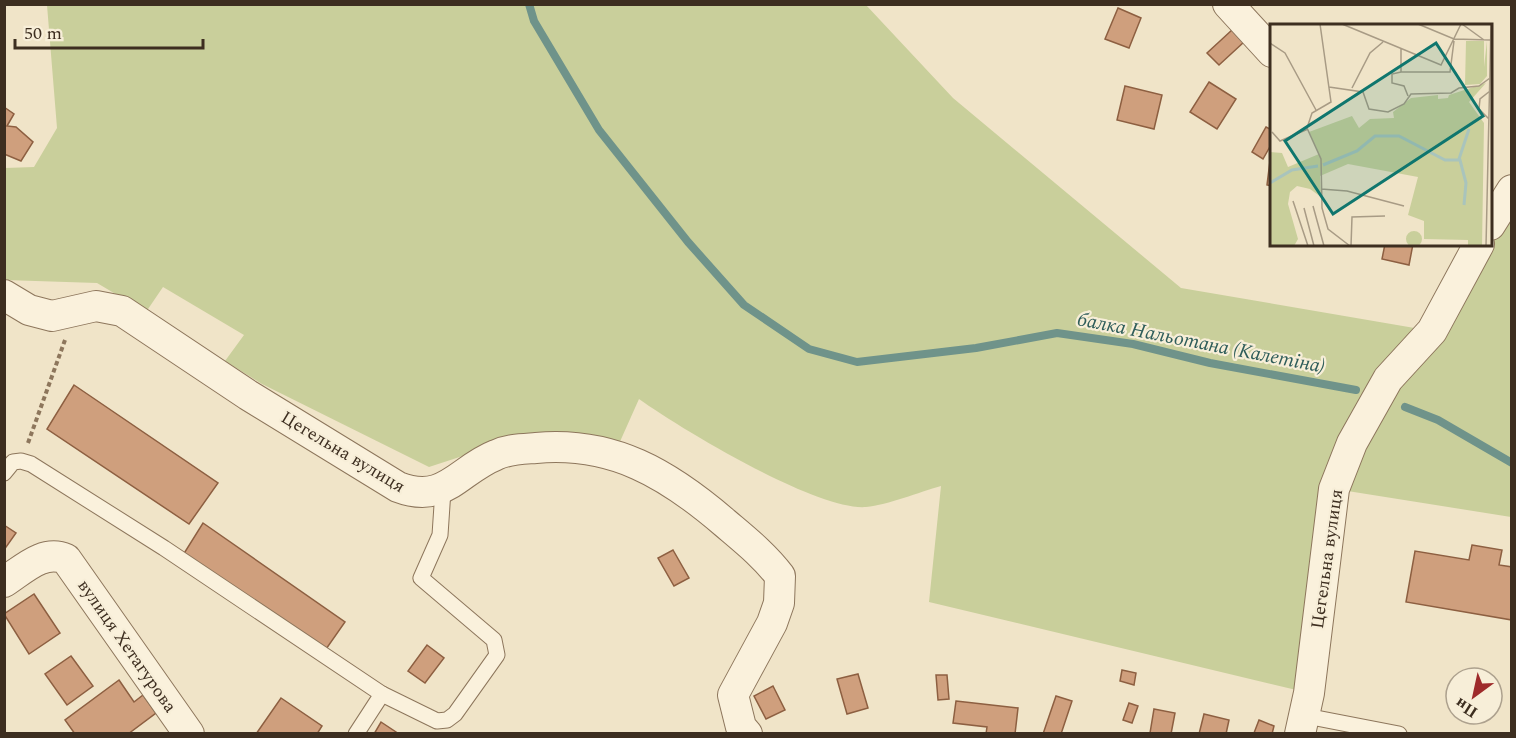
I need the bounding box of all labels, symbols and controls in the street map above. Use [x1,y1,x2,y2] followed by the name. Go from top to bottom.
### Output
[15,12,202,50] scale bar
[24,20,62,47] text: 50 m
[1270,24,1492,246] inset map
[1075,304,1327,382] water label: балка Нальотана (Калетіна)
[276,404,410,500] street label: Цегельна вулиця
[1304,487,1350,631] street label: Цегельна вулиця
[71,574,183,718] street label: вулиця Хетагурова
[1444,666,1504,726] north arrow
[1450,691,1483,724] text: Пн

